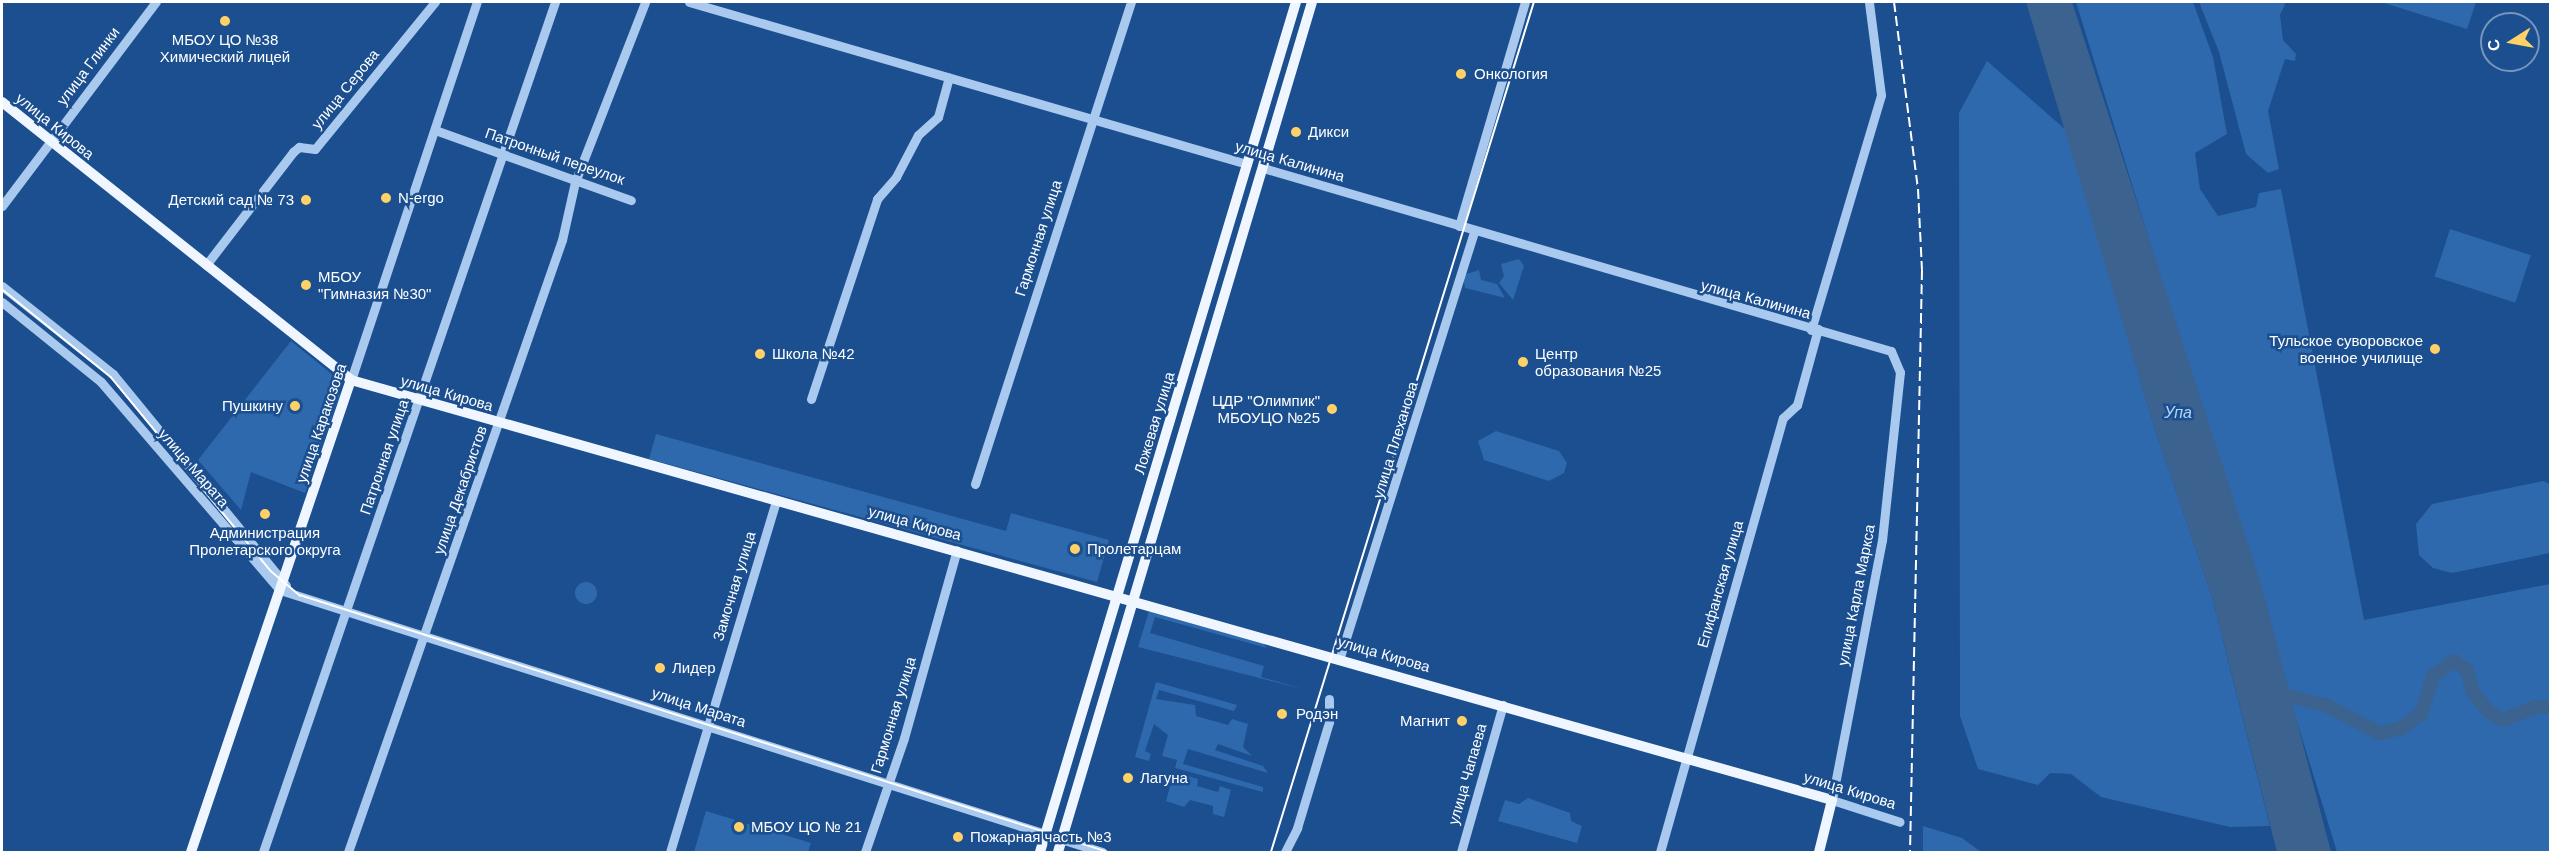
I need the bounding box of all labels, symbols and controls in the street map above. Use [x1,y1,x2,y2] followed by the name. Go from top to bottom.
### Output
[2480,12,2540,72] north arrow
[218,14,232,28] marker: МБОУ ЦО №38 Химический лицей
[53,23,123,109] street label: улица Глинки
[160,30,290,65] place label: МБОУ ЦО №38 Химический лицей
[2484,38,2503,52] text: С
[307,45,383,133] street label: улица Серова
[1452,65,1470,83] marker: Онкология
[1474,65,1548,83] place label: Онкология
[12,89,98,163] street label: улица Кирова
[1308,123,1349,141] place label: Дикси
[483,124,627,188] street label: Патронный переулок
[1289,125,1303,139] marker: Дикси
[1233,137,1347,185] street label: улица Калинина
[1011,178,1065,298] street label: Гармонная улица
[398,189,444,207] place label: N-ergo
[169,191,294,209] place label: Детский сад № 73
[379,191,393,205] marker: N-ergo
[299,193,313,207] marker: Детский сад № 73
[318,267,431,302] place label: МБОУ "Гимназия №30"
[1699,276,1813,322] street label: улица Калинина
[299,278,313,292] marker: МБОУ "Гимназия №30"
[2269,331,2423,366] place label: Тульское суворовское военное училище
[2428,342,2442,356] marker: Тульское суворовское военное училище
[1535,344,1661,379] place label: Центр образования №25
[772,345,855,363] place label: Школа №42
[753,347,767,361] marker: Школа №42
[1516,355,1530,369] marker: Центр образования №25
[292,361,350,485] street label: улица Каракозова
[1130,370,1178,476] street label: Ложевая улица
[399,371,495,415] street label: улица Кирова
[1369,379,1421,501] street label: улица Плеханова
[1212,391,1320,426] place label: ЦДР "Олимпик" МБОУЦО №25
[222,397,283,415] place label: Пушкину
[356,397,412,517] street label: Патронная улица
[288,399,302,413] marker: Пушкину
[1325,402,1339,416] marker: ЦДР "Олимпик" МБОУЦО №25
[2164,403,2192,423] water label: Упа
[430,423,490,557] street label: улица Декабристов
[155,425,233,511] street label: улица Марата
[867,502,963,544] street label: улица Кирова
[258,507,272,521] marker: Администрация Пролетарского округа
[1693,518,1747,650] street label: Епифанская улица
[189,523,341,558] place label: Администрация Пролетарского округа
[1833,523,1879,667] street label: улица Карла Маркса
[709,529,759,643] street label: Замочная улица
[1087,540,1181,558] place label: Пролетарцам
[1068,542,1082,556] marker: Пролетарцам
[1336,632,1432,676] street label: улица Кирова
[867,654,919,776] street label: Гармонная улица
[672,659,716,677] place label: Лидер
[653,661,667,675] marker: Лидер
[650,683,748,731] street label: улица Марата
[1273,705,1291,723] marker: Родэн
[1296,705,1338,723] place label: Родэн
[1400,712,1450,730] place label: Магнит
[1455,714,1469,728] marker: Магнит
[1444,721,1490,827] street label: улица Чапаева
[1802,767,1898,813] street label: улица Кирова
[1140,769,1188,787] place label: Лагуна
[1121,771,1135,785] marker: Лагуна
[751,818,862,836] place label: МБОУ ЦО № 21
[732,820,746,834] marker: МБОУ ЦО № 21
[970,828,1112,846] place label: Пожарная часть №3
[951,830,965,844] marker: Пожарная часть №3

